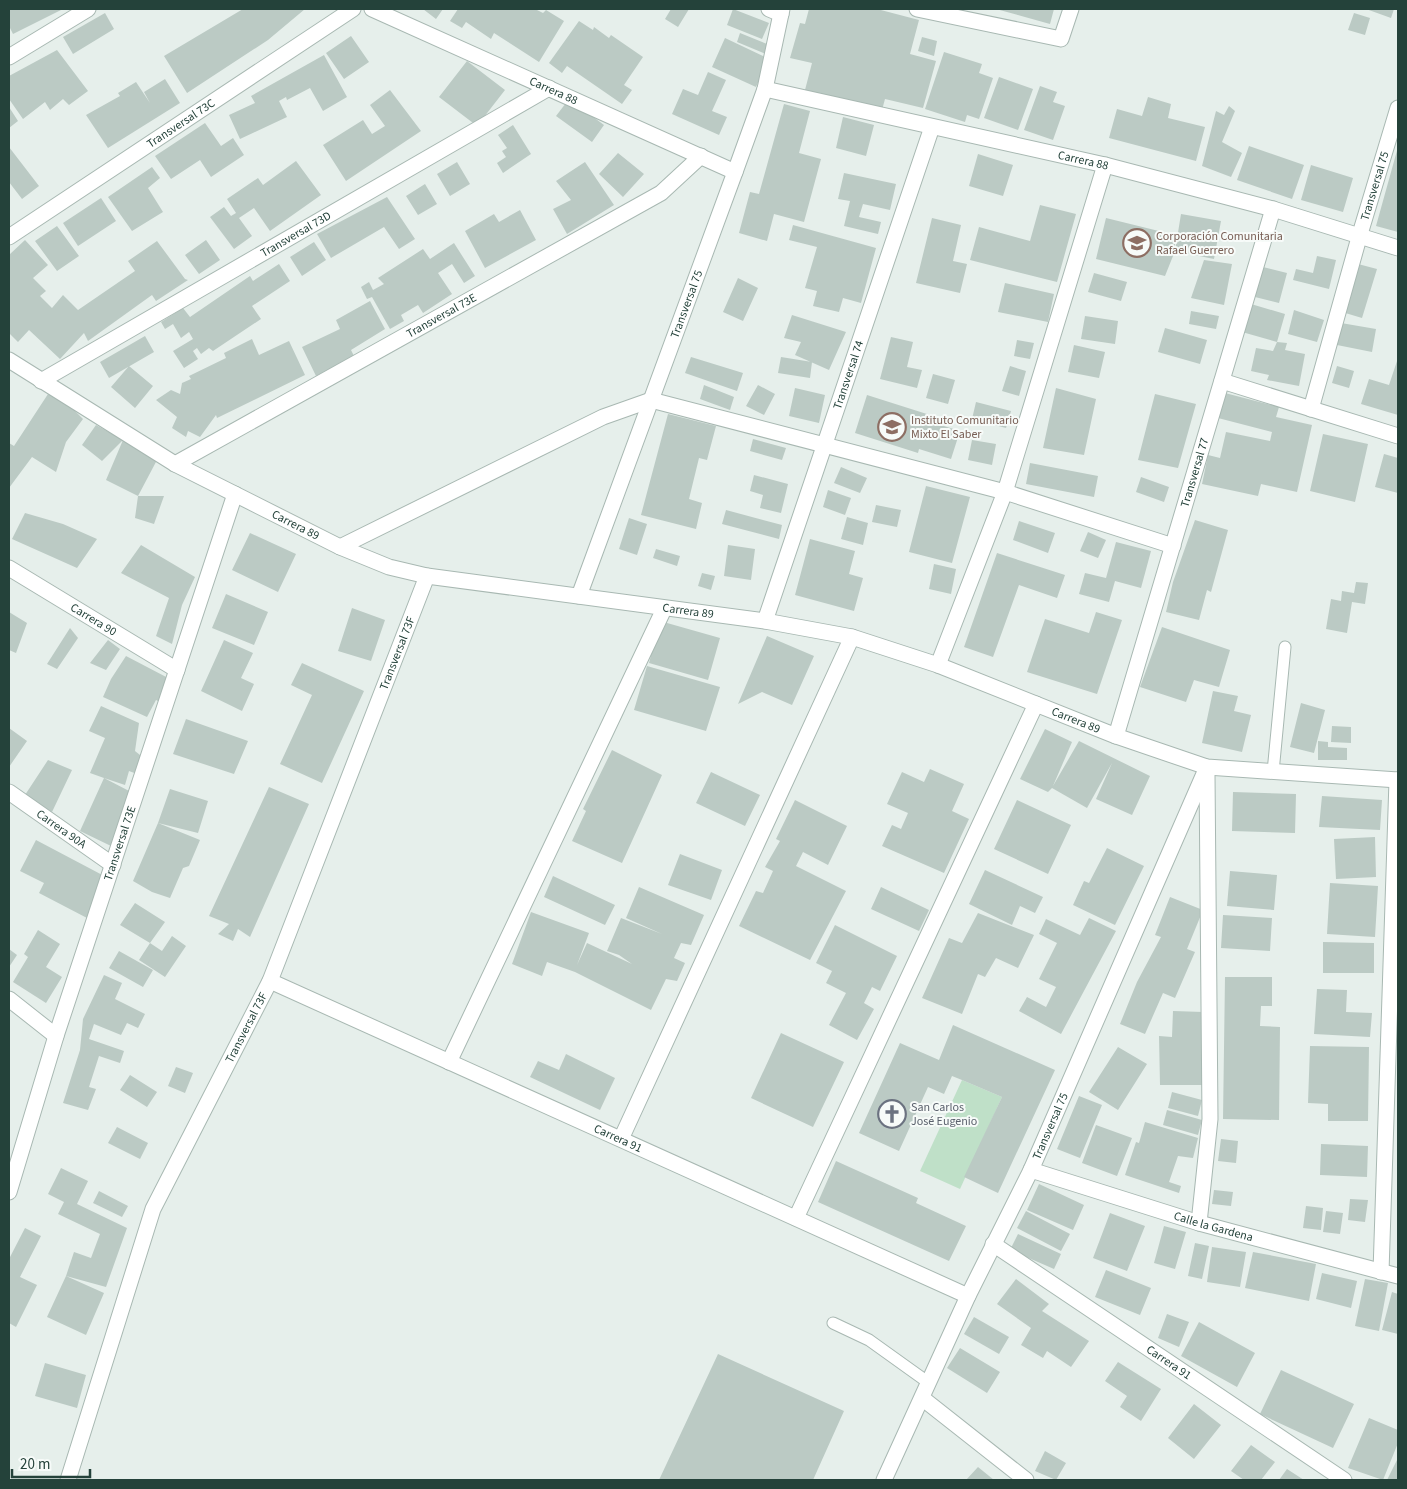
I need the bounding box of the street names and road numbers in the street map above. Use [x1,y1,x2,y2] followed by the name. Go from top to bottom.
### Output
[527,72,580,109] street label: Carrera 88
[143,94,218,152] street label: Transversal 73C
[1056,146,1110,174] street label: Carrera 88
[1356,149,1393,223] street label: Transversal 75
[257,207,334,261] street label: Transversal 73D
[666,268,707,341] street label: Transversal 75
[403,289,480,342] street label: Transversal 73E
[829,338,868,411] street label: Transversal 74
[1176,436,1213,509] street label: Transversal 77
[269,506,323,544] street label: Carrera 89
[67,599,120,640] street label: Carrera 90
[662,599,715,623] street label: Carrera 89
[375,614,419,692] street label: Transversal 73F
[1049,703,1103,737] street label: Carrera 89
[99,804,140,883] street label: Transversal 73E
[33,805,90,853] street label: Carrera 90A
[221,989,271,1066] street label: Transversal 73F
[1028,1090,1072,1162] street label: Transversal 75
[591,1120,645,1156] street label: Carrera 91
[1172,1207,1255,1246] street label: Calle la Gardena
[1143,1341,1195,1384] street label: Carrera 91

